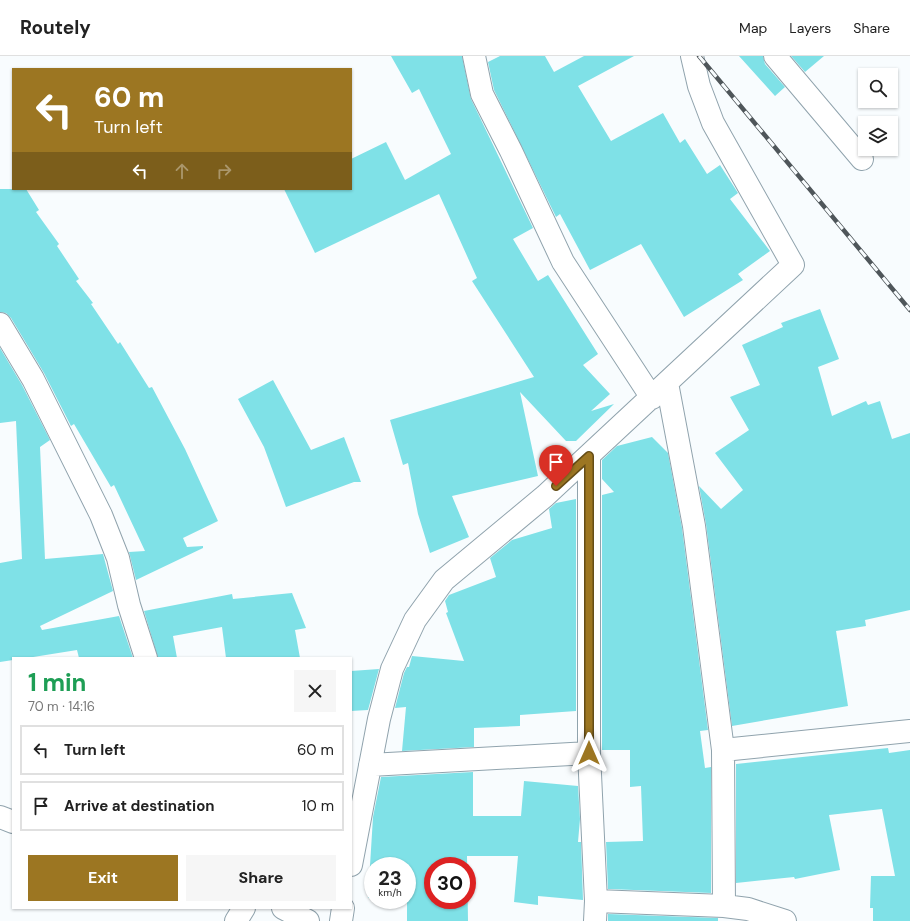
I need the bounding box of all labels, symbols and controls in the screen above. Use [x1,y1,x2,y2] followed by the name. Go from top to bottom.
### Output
[20,15,91,40] text: Routely
[739,19,767,37] text: Map
[789,19,831,37] text: Layers
[853,19,890,37] text: Share
[858,68,898,156] map controls
[858,68,898,108] button: search
[94,79,164,116] text: 60 m
[28,84,80,136] icon: left
[94,115,163,139] text: Turn left
[858,116,898,156] button: layers
[129,160,151,182] icon: left
[171,160,193,182] icon: ahead
[213,160,235,182] icon: right
[539,445,573,486] pin
[545,451,567,473] icon: arrive
[28,667,86,698] text: 1 min
[294,670,336,712] button: close
[28,698,95,715] text: 70 m · 14:16
[568,732,610,774] position arrow
[30,739,52,761] icon: left
[64,740,125,760] text: Turn left
[297,740,334,760] text: 60 m
[30,795,52,817] icon: arrive
[64,796,215,816] text: Arrive at destination
[302,796,334,816] text: 10 m
[28,855,178,901] button: Exit
[186,855,336,901] button: Share
[424,857,476,909] speed limit sign: 30
[378,865,402,891] text: 23
[378,886,402,899] text: km/h

